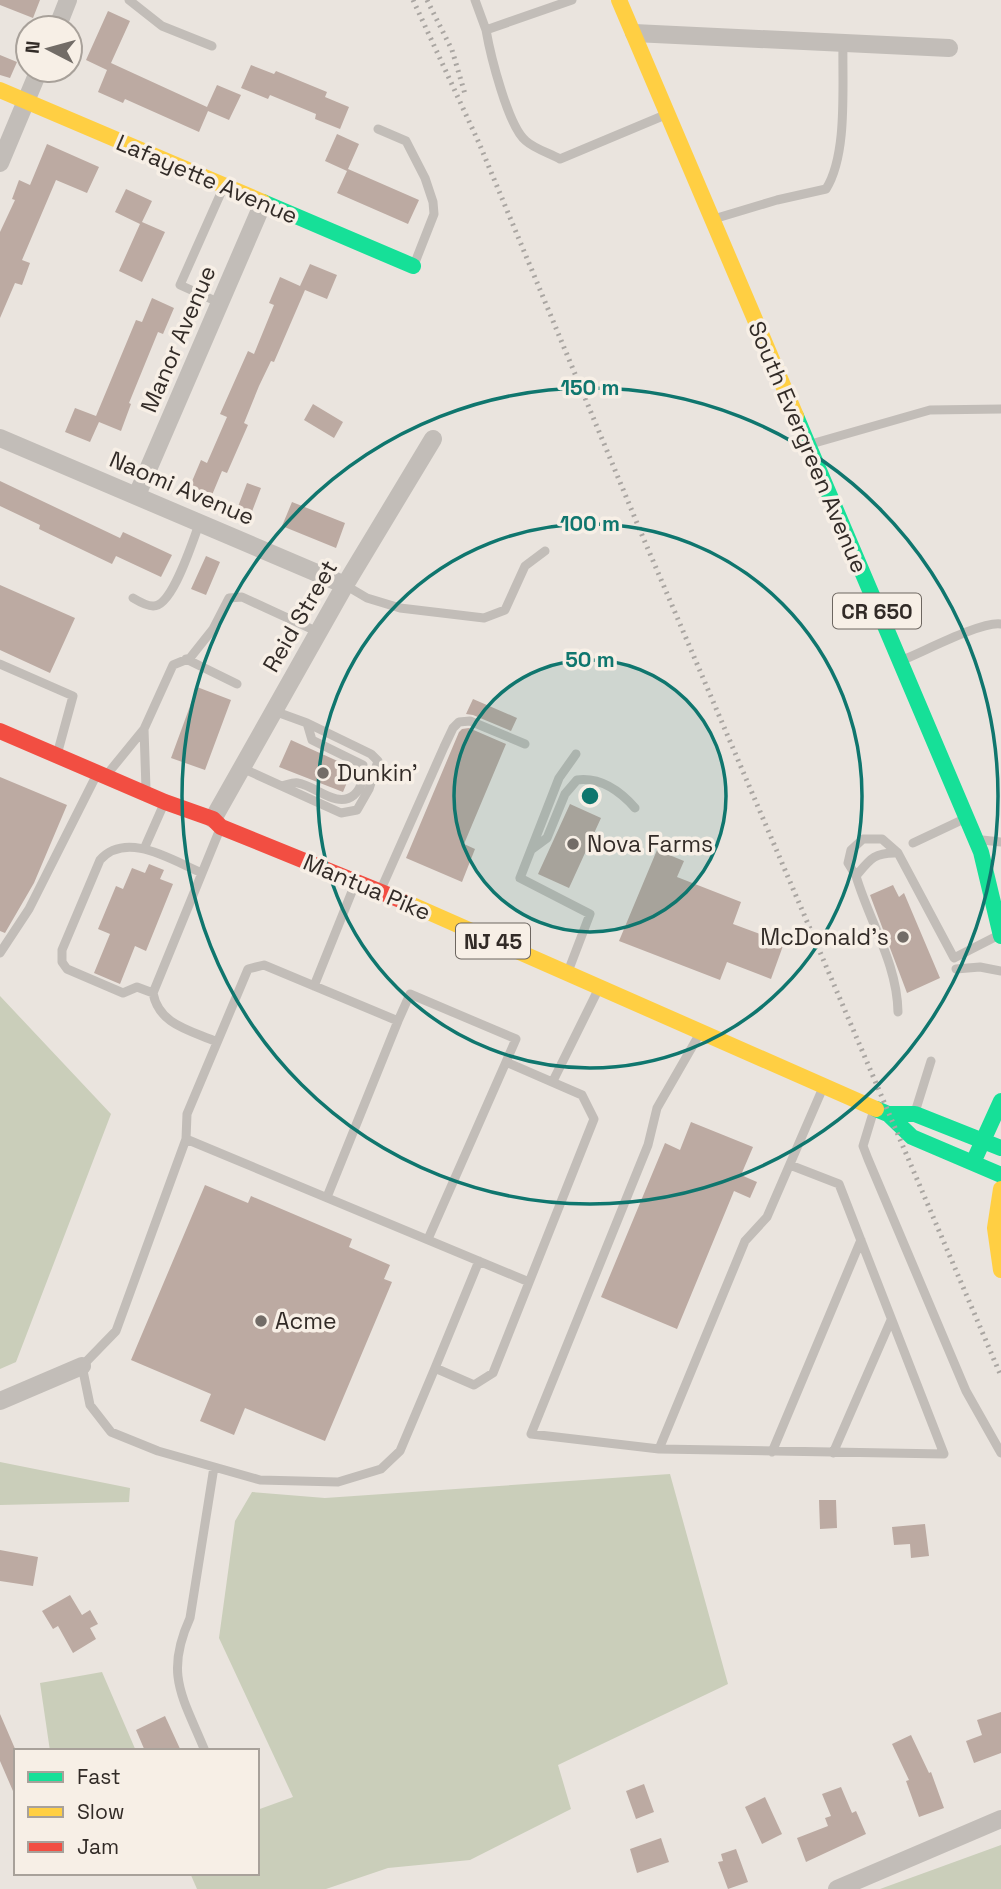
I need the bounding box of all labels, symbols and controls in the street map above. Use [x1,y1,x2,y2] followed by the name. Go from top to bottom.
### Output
[14,14,84,84] north arrow
[19,40,46,55] text: N
[112,127,302,231] street label: Lafayette Avenue
[134,261,222,417] street label: Manor Avenue
[741,316,875,578] street label: South Evergreen Avenue
[561,374,619,401] text: 150 m
[105,444,259,532] street label: Naomi Avenue
[560,510,620,537] text: 100 m
[256,554,344,678] street label: Reid Street
[833,594,921,628] road number: CR 650
[565,646,615,673] text: 50 m
[337,758,418,788] place label: Dunkin'
[315,765,331,781] marker: Dunkin'
[578,784,602,808] centre of rings
[587,829,713,859] place label: Nova Farms
[565,836,581,852] marker: Nova Farms
[299,847,435,927] street label: Mantua Pike
[760,922,889,952] place label: McDonald's
[456,923,530,958] road number: NJ 45
[895,929,911,945] marker: McDonald's
[275,1306,337,1336] place label: Acme
[253,1313,269,1329] marker: Acme
[14,1749,259,1875] legend
[77,1763,121,1790] text: Fast
[77,1798,125,1825] text: Slow
[77,1833,119,1860] text: Jam

